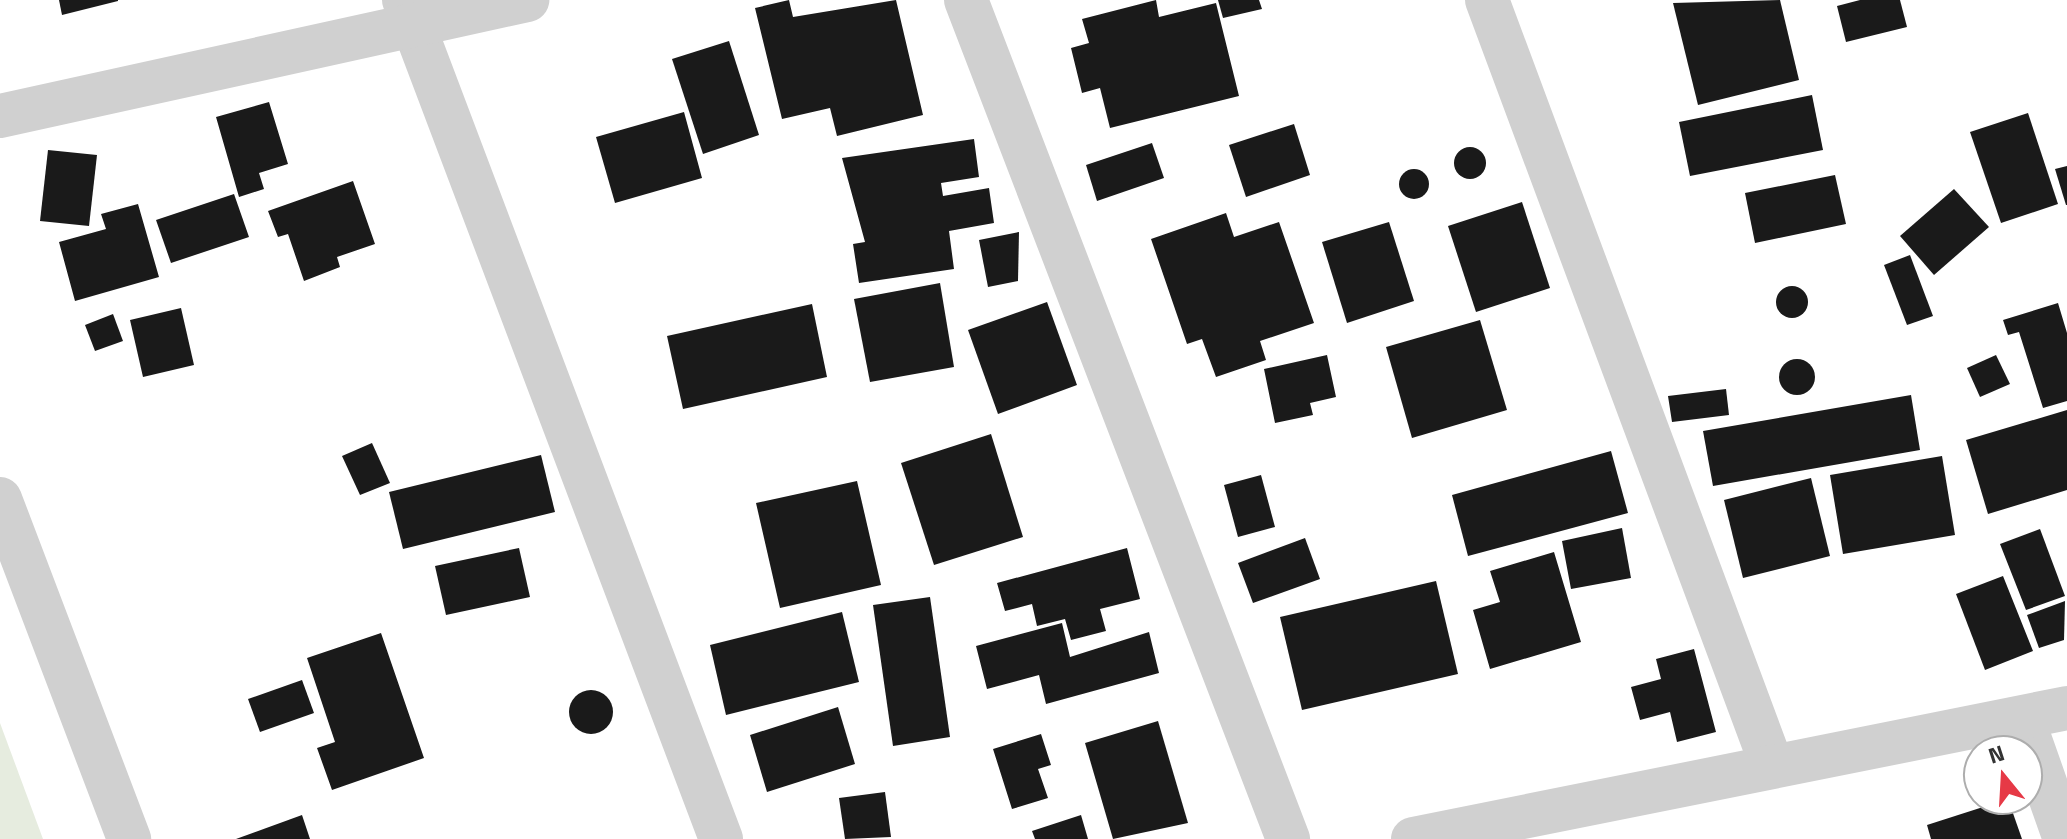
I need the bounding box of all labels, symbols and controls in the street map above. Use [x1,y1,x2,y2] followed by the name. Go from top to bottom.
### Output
[1963,735,2043,815] north arrow
[1984,736,2009,773] text: N

